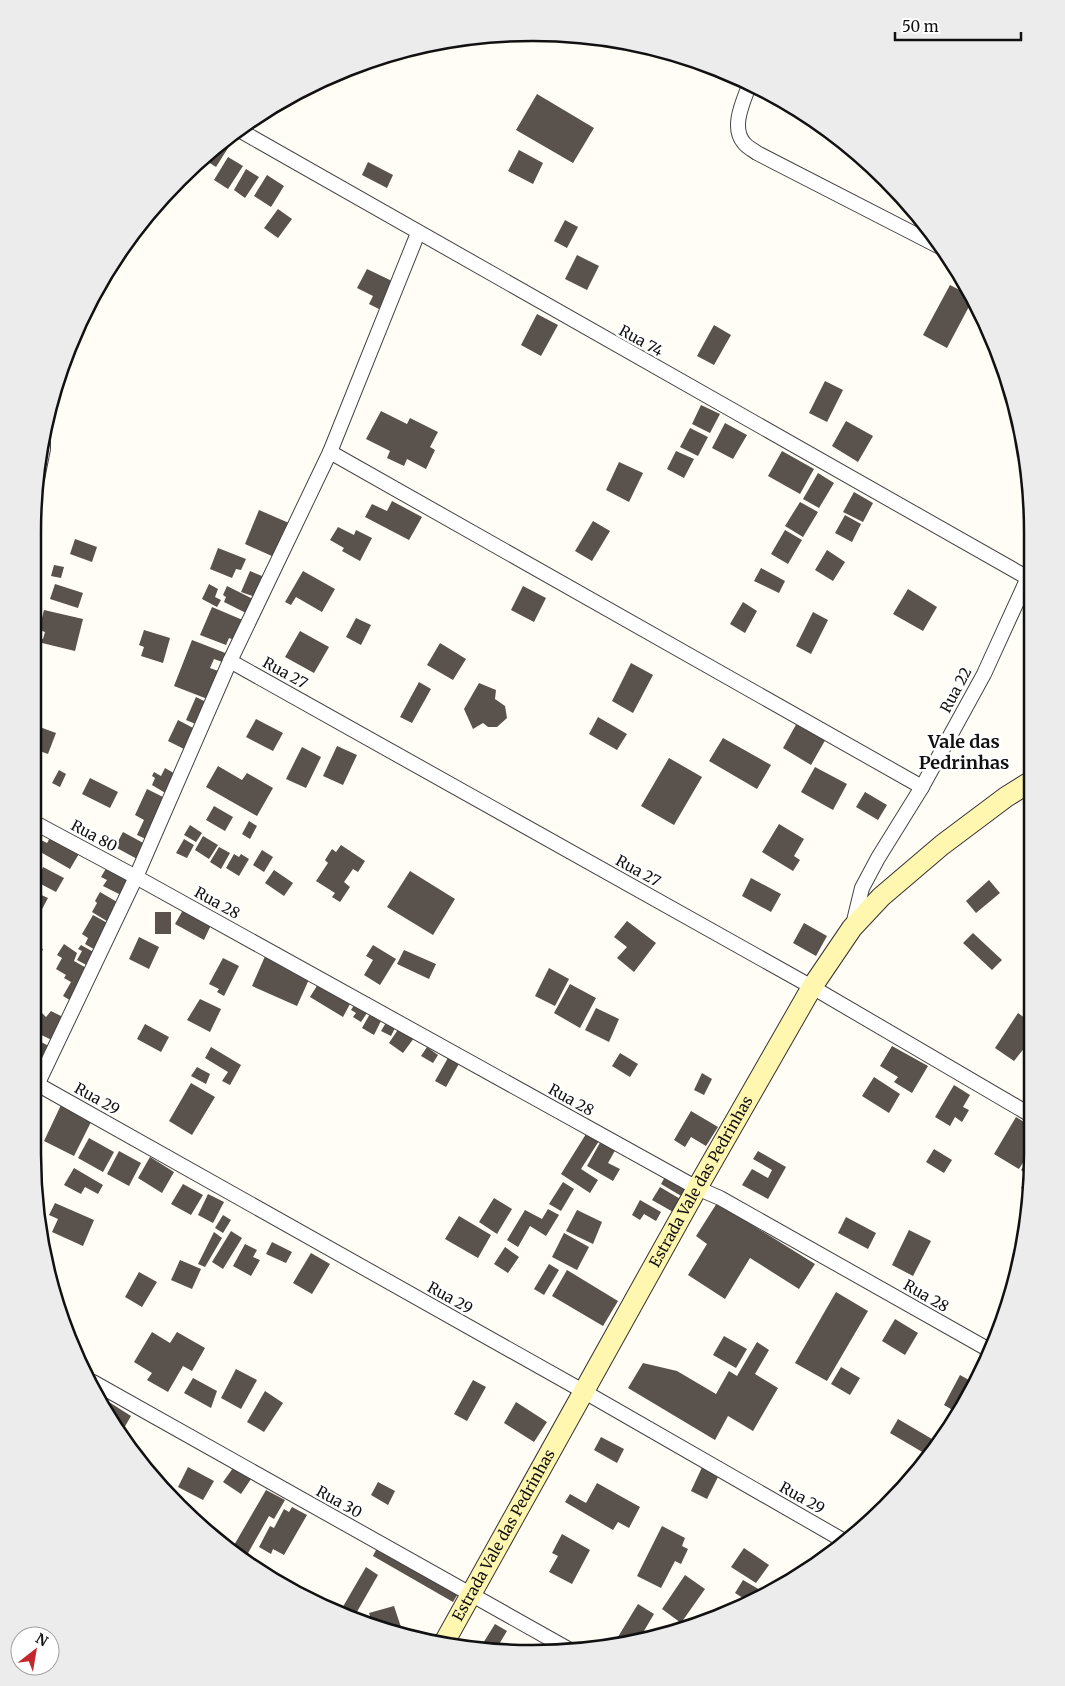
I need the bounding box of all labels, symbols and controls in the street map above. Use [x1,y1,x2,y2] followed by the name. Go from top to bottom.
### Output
[895,10,1021,42] scale bar
[902,17,939,36] text: 50 m
[616,321,667,360] street label: Rua 74
[260,653,311,693] street label: Rua 27
[936,664,975,716] street label: Rua 22
[919,730,1009,774] district label: Vale das Pedrinhas
[68,815,121,856] street label: Rua 80
[613,851,664,891] street label: Rua 27
[191,882,243,923] street label: Rua 28
[71,1078,123,1119] street label: Rua 29
[545,1079,597,1120] street label: Rua 28
[645,1092,757,1270] street label: Estrada Vale das Pedrinhas
[900,1275,952,1316] street label: Rua 28
[424,1277,476,1318] street label: Rua 29
[448,1446,559,1624] street label: Estrada Vale das Pedrinhas
[776,1477,828,1518] street label: Rua 29
[313,1481,365,1522] street label: Rua 30
[10,1626,60,1676] north arrow
[32,1629,51,1650] text: N

